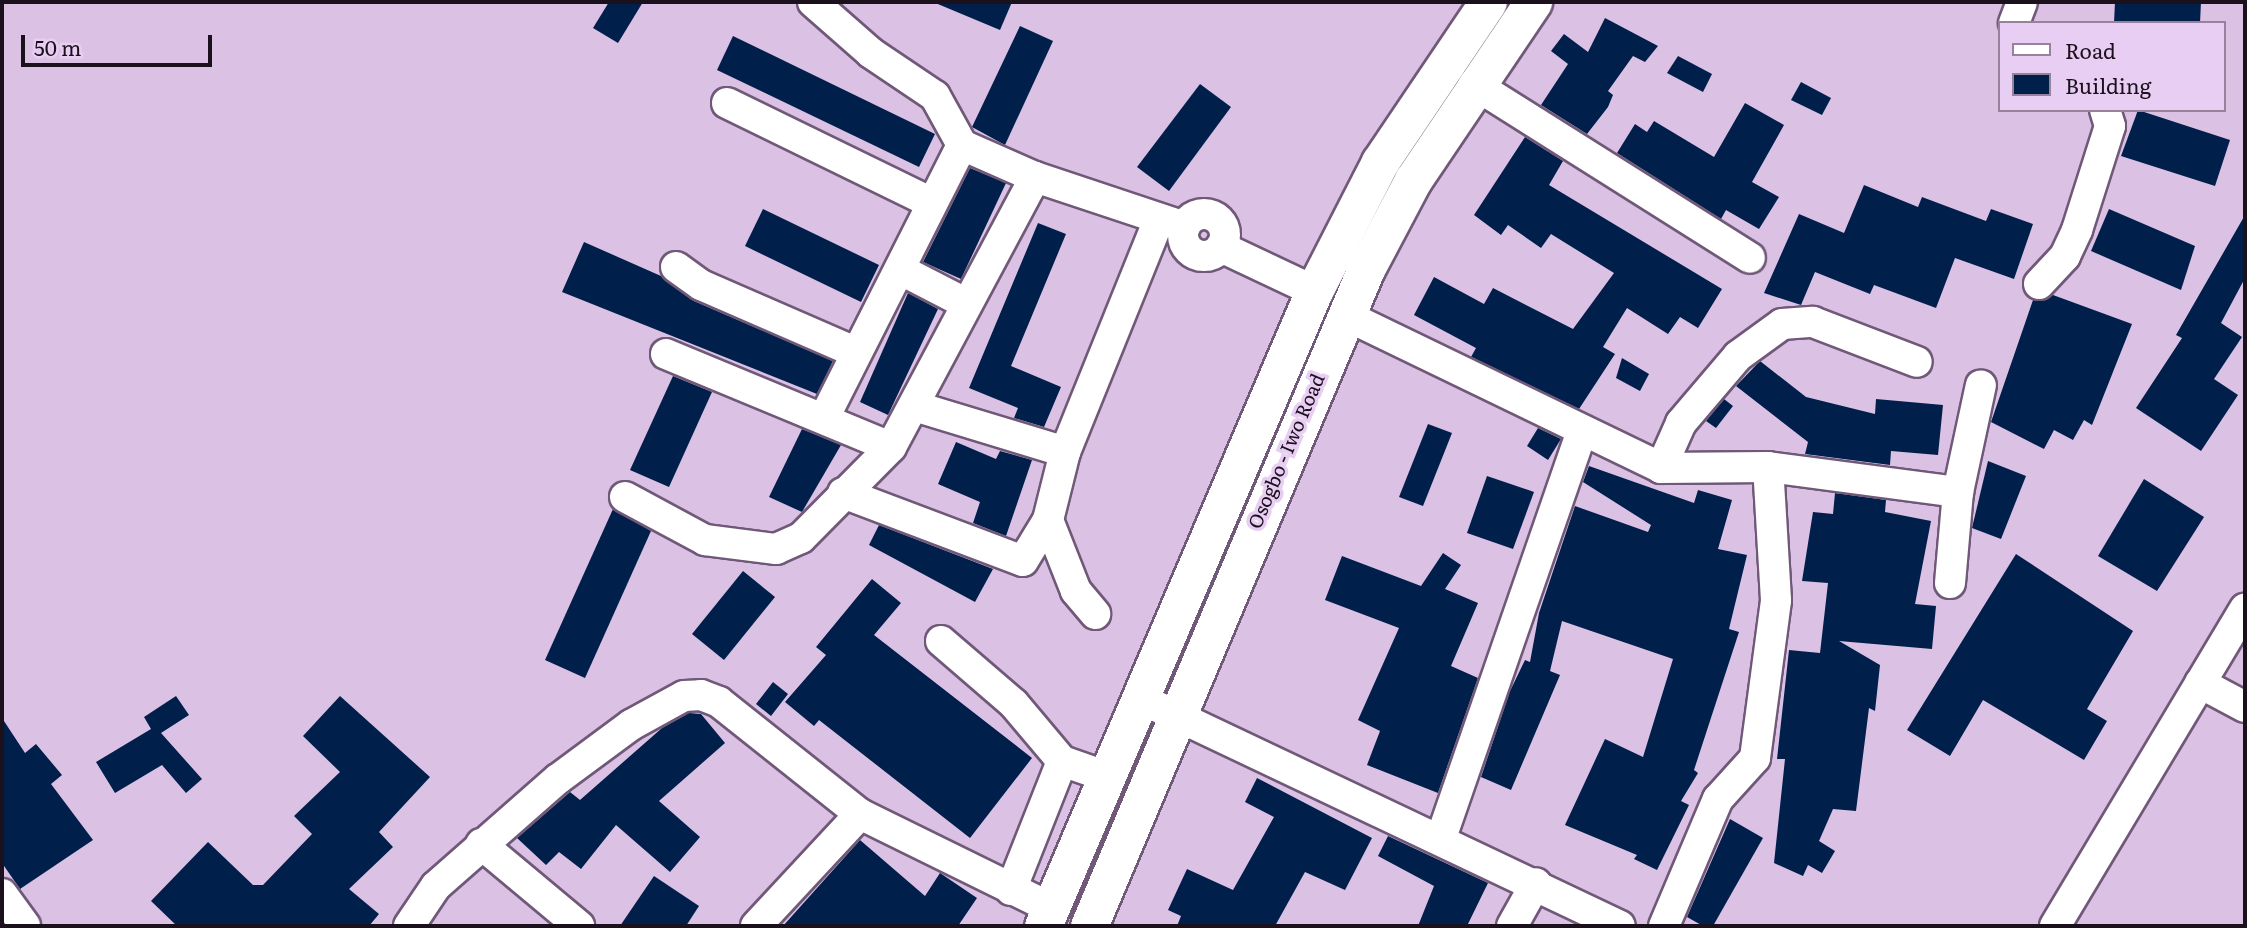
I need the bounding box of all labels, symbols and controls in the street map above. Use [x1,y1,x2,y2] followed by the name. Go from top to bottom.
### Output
[24,21,215,65] scale bar
[1998,21,2226,112] legend
[34,31,81,62] text: 50 m
[2065,34,2116,65] text: Road
[2065,69,2151,100] text: Building
[1243,370,1329,532] street label: Osogbo - Iwo Road

